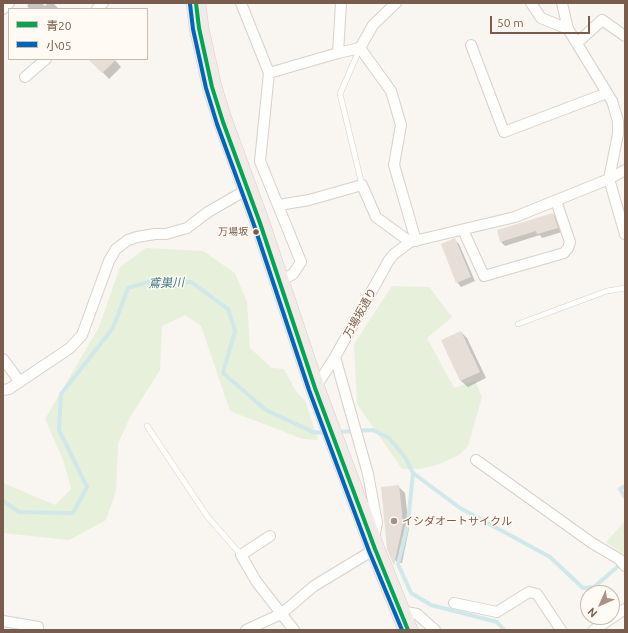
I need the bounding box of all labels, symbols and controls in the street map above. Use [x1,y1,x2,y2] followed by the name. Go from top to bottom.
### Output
[8,8,148,60] legend
[492,8,592,34] scale bar
[497,16,524,29] text: 50 m
[46,19,72,32] text: 青20
[46,39,72,52] text: 小05
[218,226,248,238] place label: 万場坂
[251,227,261,237] marker: 万場坂
[148,275,184,291] water label: 鳶巣川
[341,286,379,340] street label: 万場坂通り
[402,514,512,528] place label: イシダオートサイクル
[389,516,399,526] marker: イシダオートサイクル
[580,585,620,625] north arrow
[585,606,599,620] text: N

